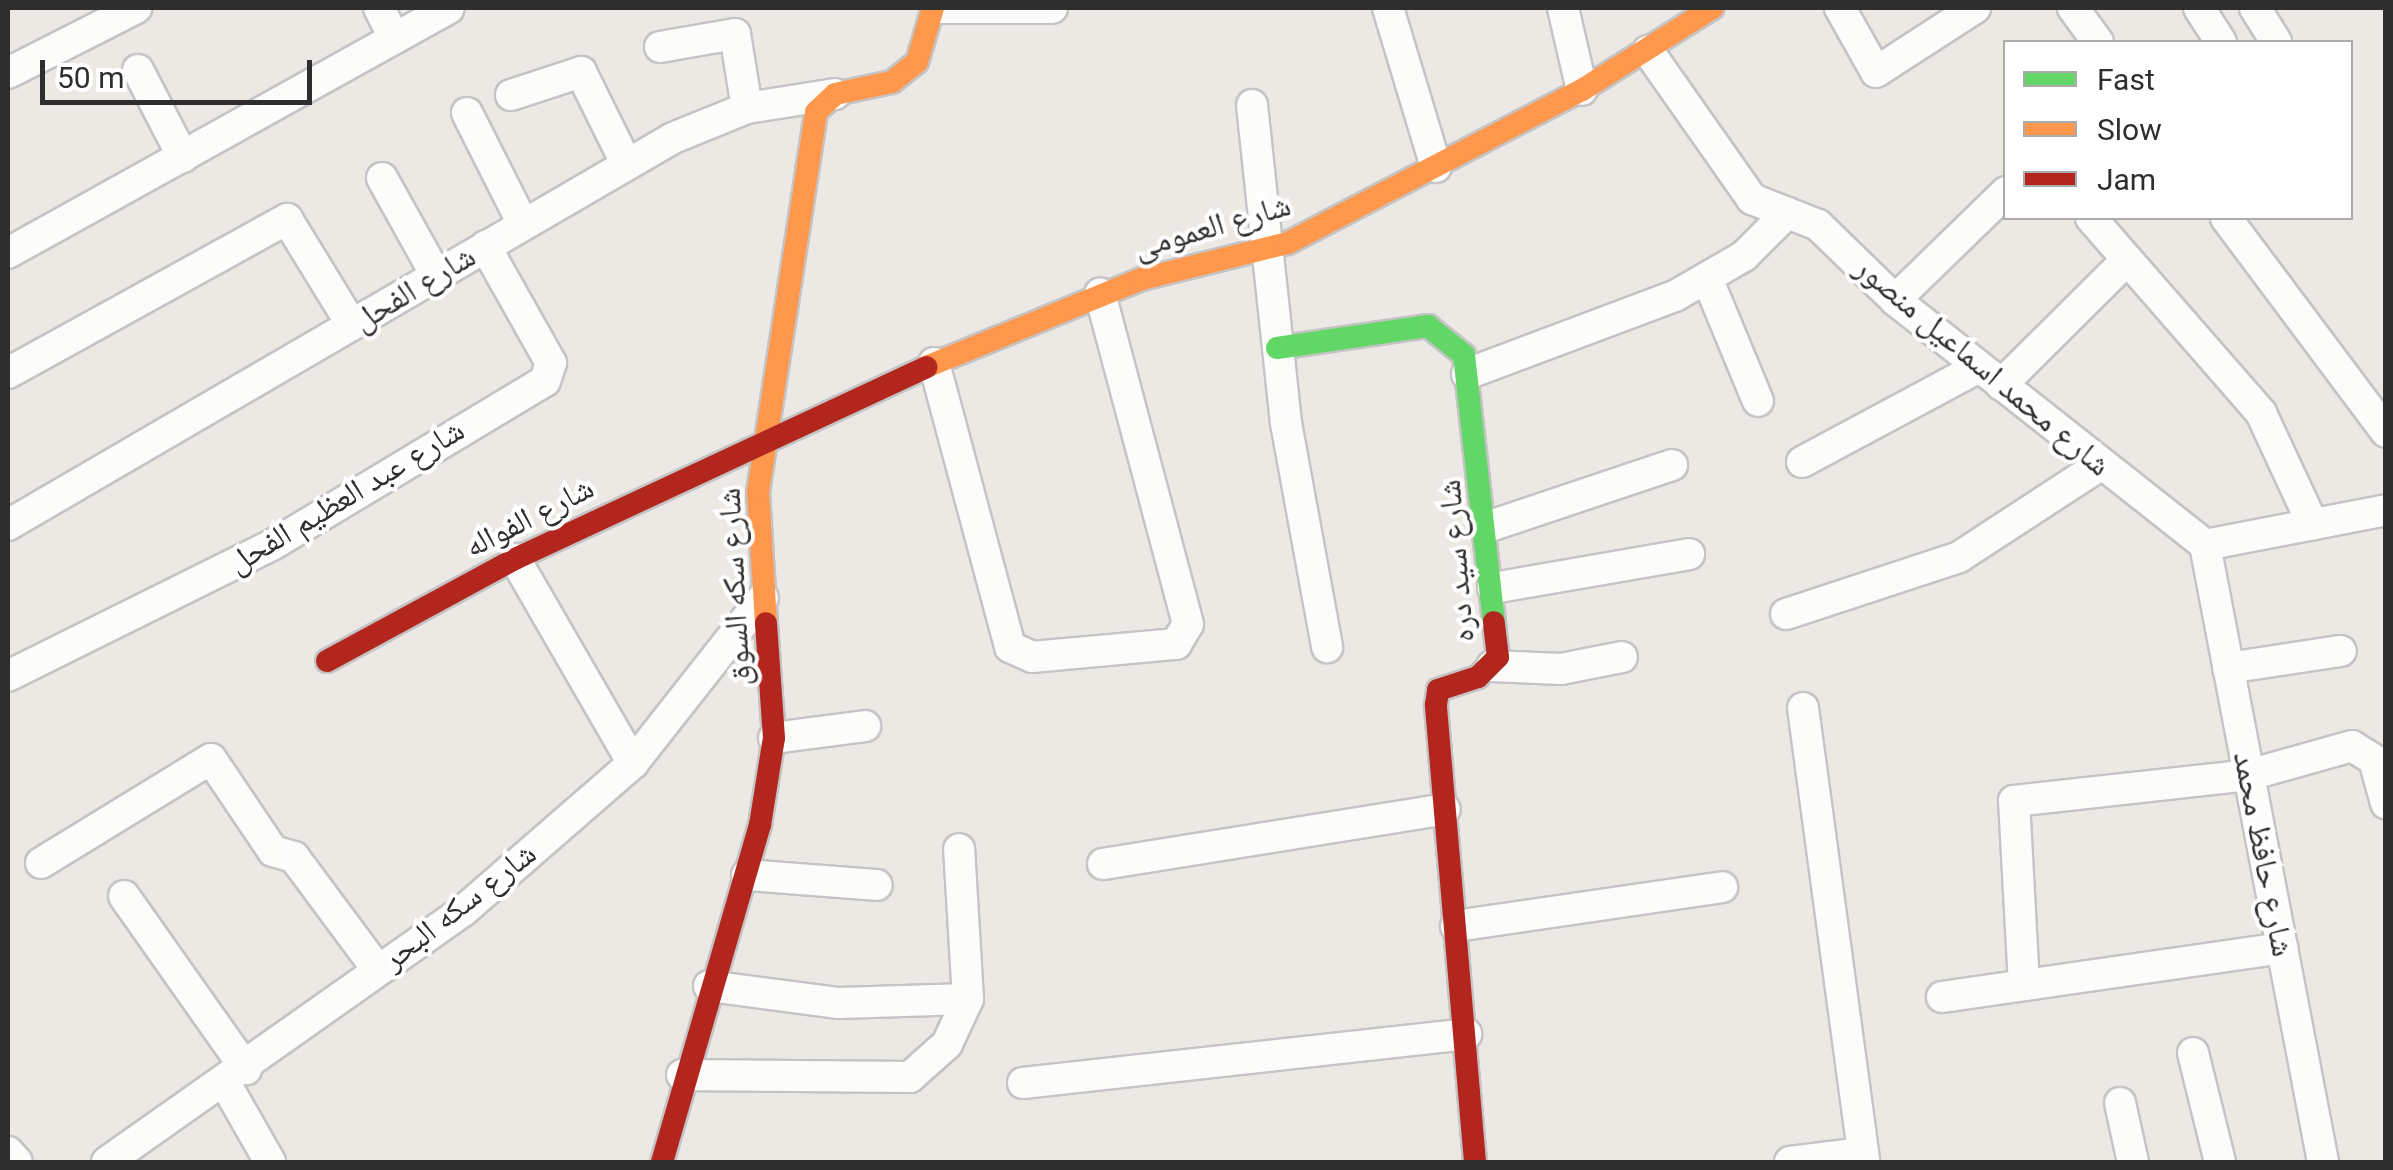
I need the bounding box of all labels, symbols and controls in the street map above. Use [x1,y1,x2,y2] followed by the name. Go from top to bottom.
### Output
[45,40,318,102] scale bar
[2003,40,2353,220] legend
[57,60,124,95] text: 50 m
[2097,62,2155,97] text: Fast
[2097,112,2162,147] text: Slow
[2097,162,2156,197] text: Jam
[1129,185,1295,267] street label: شارع العمومى
[346,237,482,339] street label: شارع الفحل
[1847,248,2119,484] street label: شارع محمد اسماعيل منصور
[221,410,471,582] street label: شارع عبد العظيم الفحل
[458,468,600,566] street label: شارع الفواله
[1430,478,1482,644] street label: شارع سيد دره
[710,487,758,687] street label: شارع سكه السوق
[2225,748,2303,960] street label: شارع حافظ محمد
[374,834,544,978] street label: شارع سكه البحر

